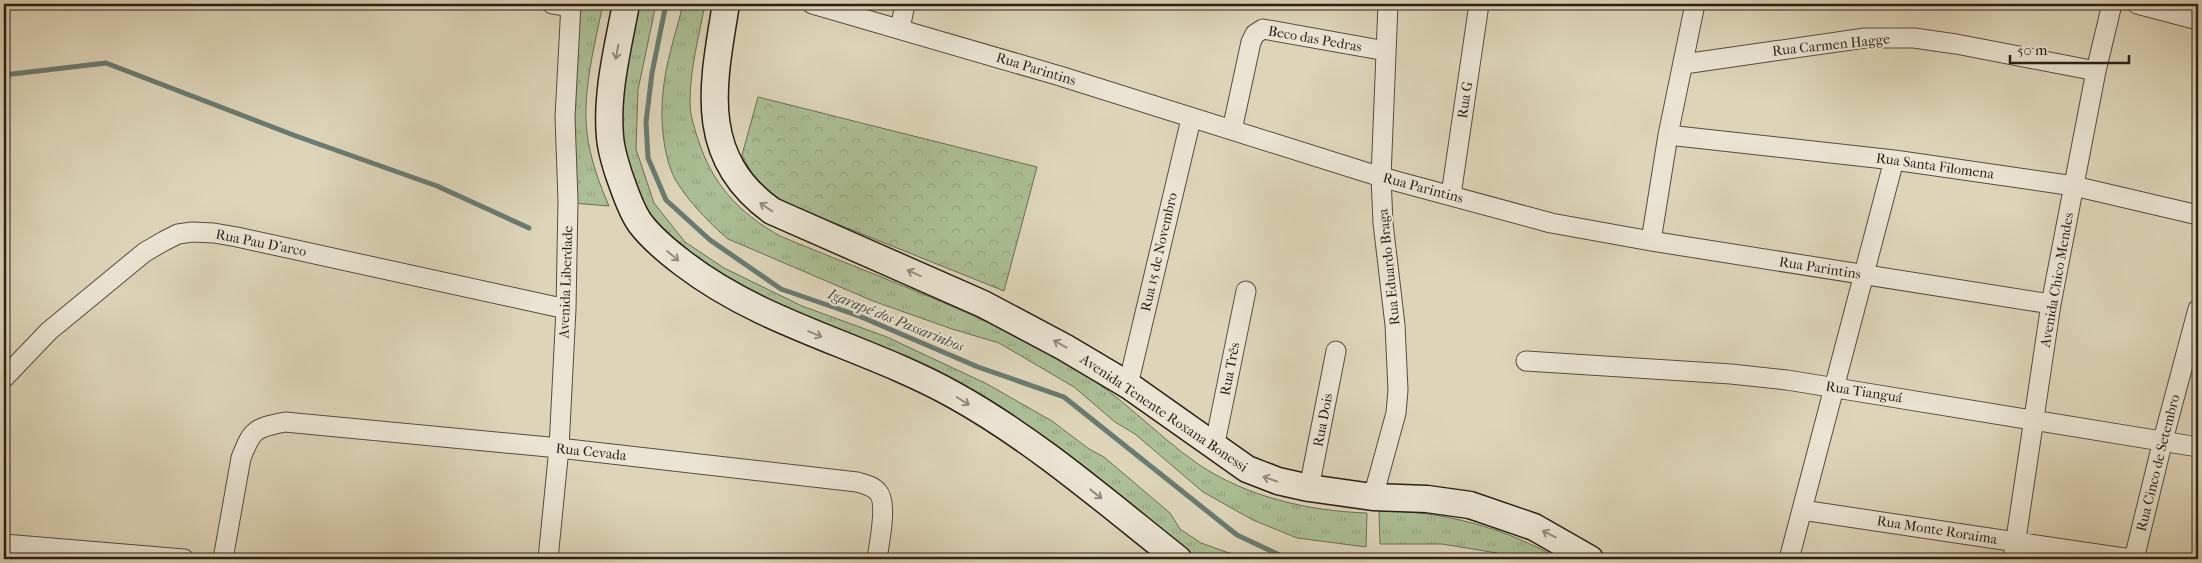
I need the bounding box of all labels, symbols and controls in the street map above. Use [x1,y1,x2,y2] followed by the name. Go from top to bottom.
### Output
[1267,22,1363,56] street label: Beco das Pedras
[1771,30,1891,60] street label: Rua Carmen Hagge
[2010,32,2128,64] scale bar
[2017,41,2048,59] text: 50 m
[611,43,621,59] one-way arrow
[994,49,1078,89] street label: Rua Parintins
[1454,80,1476,120] street label: Rua G
[1875,149,1996,183] street label: Rua Santa Filomena
[1381,169,1465,207] street label: Rua Parintins
[1137,191,1181,313] street label: Rua 15 de Novembro
[759,202,773,212] one-way arrow
[1374,207,1404,326] street label: Rua Eduardo Braga
[2037,211,2077,350] street label: Avenida Chico Mendes
[556,225,576,340] street label: Avenida Liberdade
[214,226,308,260] street label: Rua Pau D'arco
[667,250,680,261] one-way arrow
[1778,253,1862,283] street label: Rua Parintins
[907,268,922,278] one-way arrow
[824,284,967,356] water label: Igarapé dos Passarinhos
[807,330,822,339] one-way arrow
[1053,339,1068,349] one-way arrow
[1217,341,1243,397] street label: Rua Três
[1076,350,1251,476] street label: Avenida Tenente Roxana Bonessi
[1824,378,1904,407] street label: Rua Tianguá
[1309,392,1337,448] street label: Rua Dois
[2133,393,2183,533] street label: Rua Cinco de Setembro
[956,395,970,406] one-way arrow
[555,440,628,464] street label: Rua Cevada
[1263,473,1279,483] one-way arrow
[1089,488,1102,499] one-way arrow
[1876,512,1999,548] street label: Rua Monte Roraima
[1541,529,1556,539] one-way arrow

